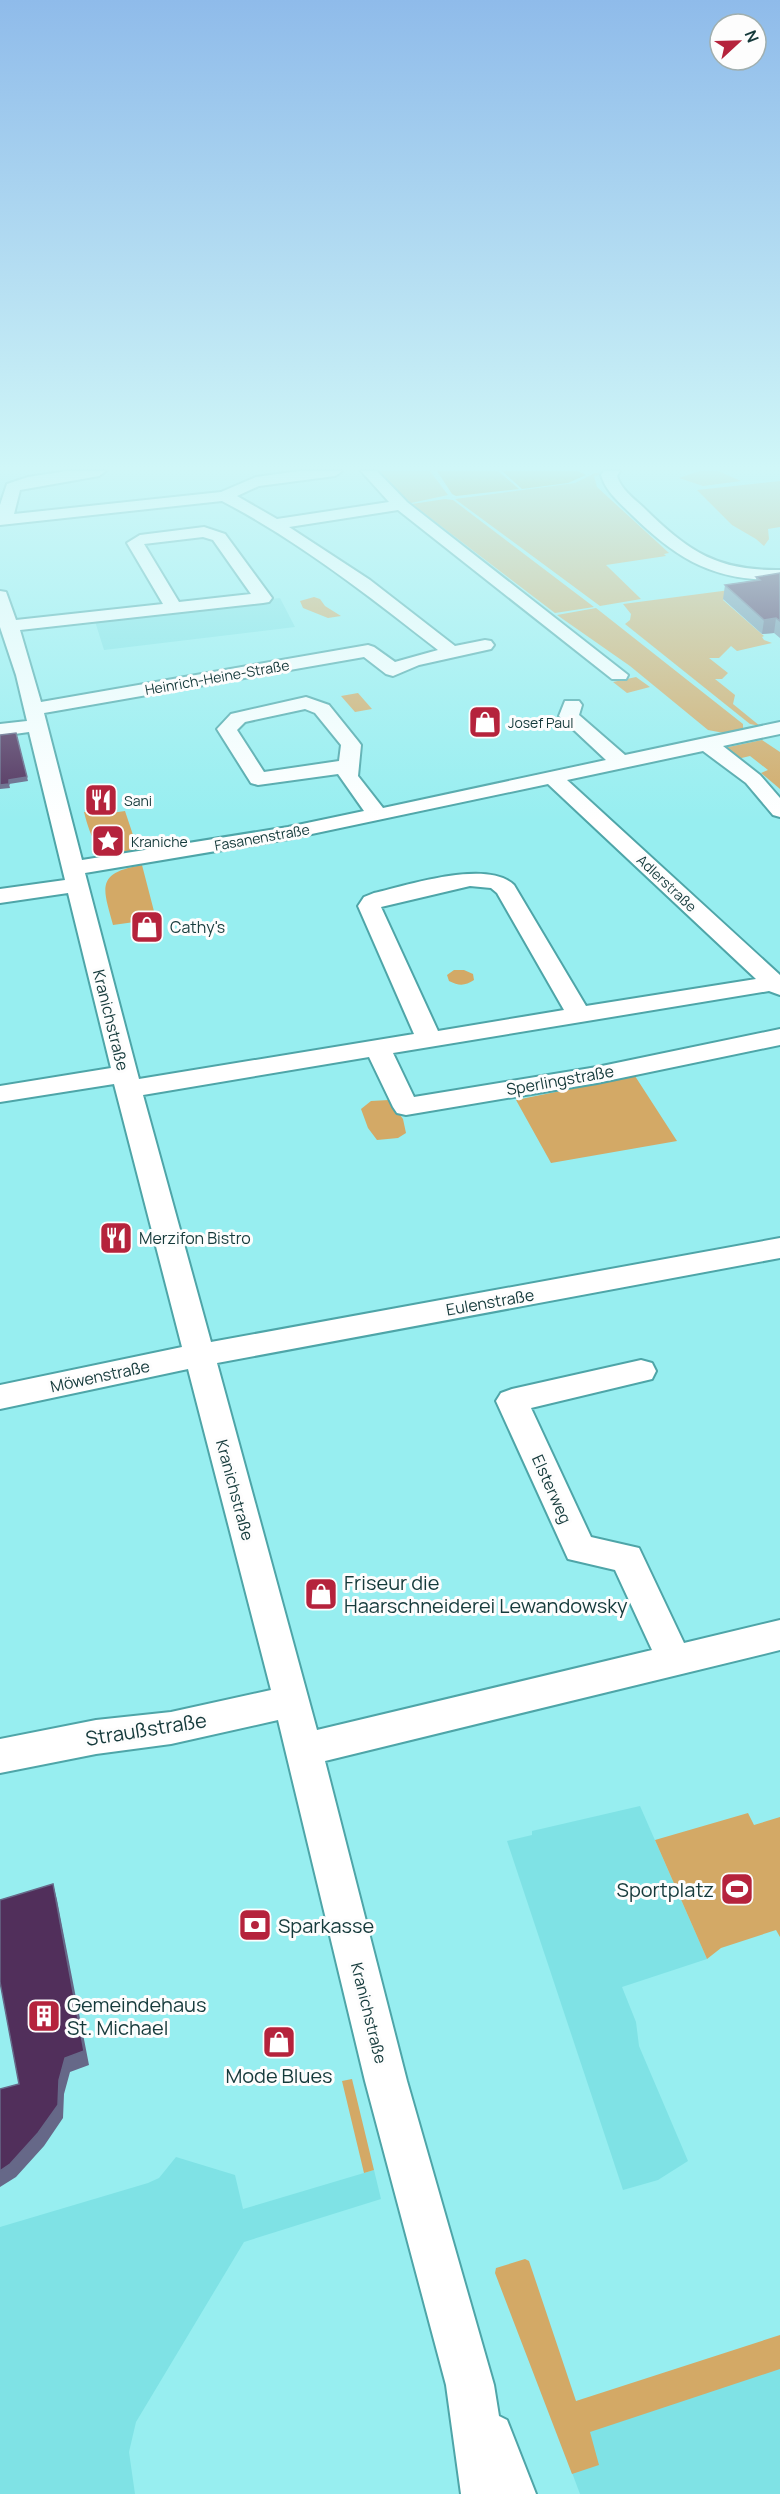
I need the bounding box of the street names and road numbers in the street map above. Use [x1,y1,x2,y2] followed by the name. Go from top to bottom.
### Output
[143,655,291,699] street label: Heinrich-Heine-Straße
[213,819,311,855] street label: Fasanenstraße
[633,850,701,916] street label: Adlerstraße
[88,967,134,1073] street label: Kranichstraße
[504,1060,616,1100] street label: Sperlingstraße
[444,1283,536,1321] street label: Eulenstraße
[48,1355,152,1397] street label: Möwenstraße
[211,1437,259,1543] street label: Kranichstraße
[527,1451,577,1527] street label: Elsterweg
[84,1706,208,1752] street label: Straußstraße
[346,1960,392,2066] street label: Kranichstraße

